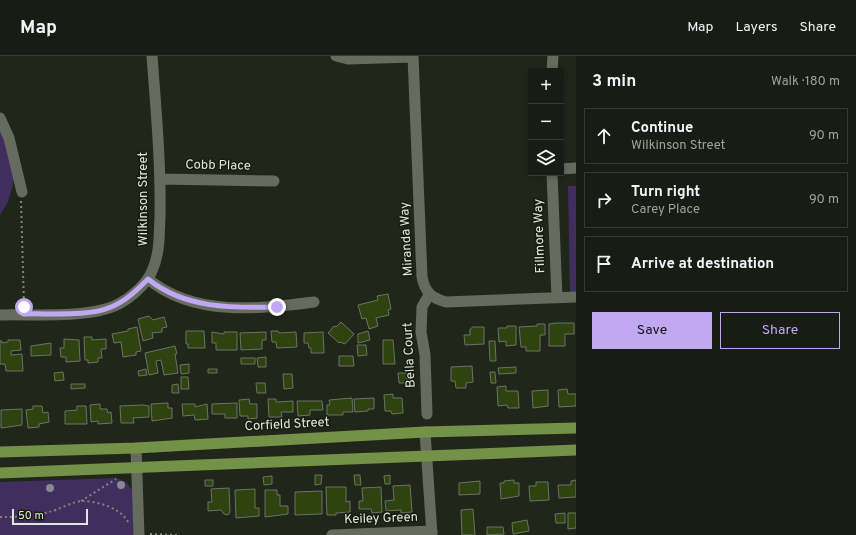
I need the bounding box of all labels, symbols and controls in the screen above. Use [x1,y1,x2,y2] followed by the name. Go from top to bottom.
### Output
[20,16,57,40] text: Map
[687,19,713,36] text: Map
[735,19,777,36] text: Layers
[799,19,836,36] text: Share
[528,68,564,176] map controls
[528,68,564,104] button: +
[592,71,636,93] text: 3 min
[771,74,840,90] text: Walk · 180 m
[528,104,564,140] button: −
[631,119,693,138] text: Continue
[593,125,615,147] icon: ahead
[809,128,839,144] text: 90 m
[631,138,725,154] text: Wilkinson Street
[528,140,564,176] button: layers
[136,152,152,246] street label: Wilkinson Street
[185,157,251,175] street label: Cobb Place
[631,183,700,202] text: Turn right
[593,189,615,211] icon: right
[809,192,839,208] text: 90 m
[531,198,549,274] street label: Fillmore Way
[397,201,417,277] street label: Miranda Way
[631,202,700,218] text: Carey Place
[593,253,615,275] icon: arrive
[631,255,774,274] text: Arrive at destination
[15,298,33,316] route start
[268,298,286,316] route end
[592,312,712,349] button: Save
[720,312,840,349] button: Share
[400,322,420,388] street label: Bella Court
[244,415,330,435] street label: Corfield Street
[12,507,88,526] scale bar
[18,509,44,523] text: 50 m
[344,510,418,528] street label: Keiley Green

